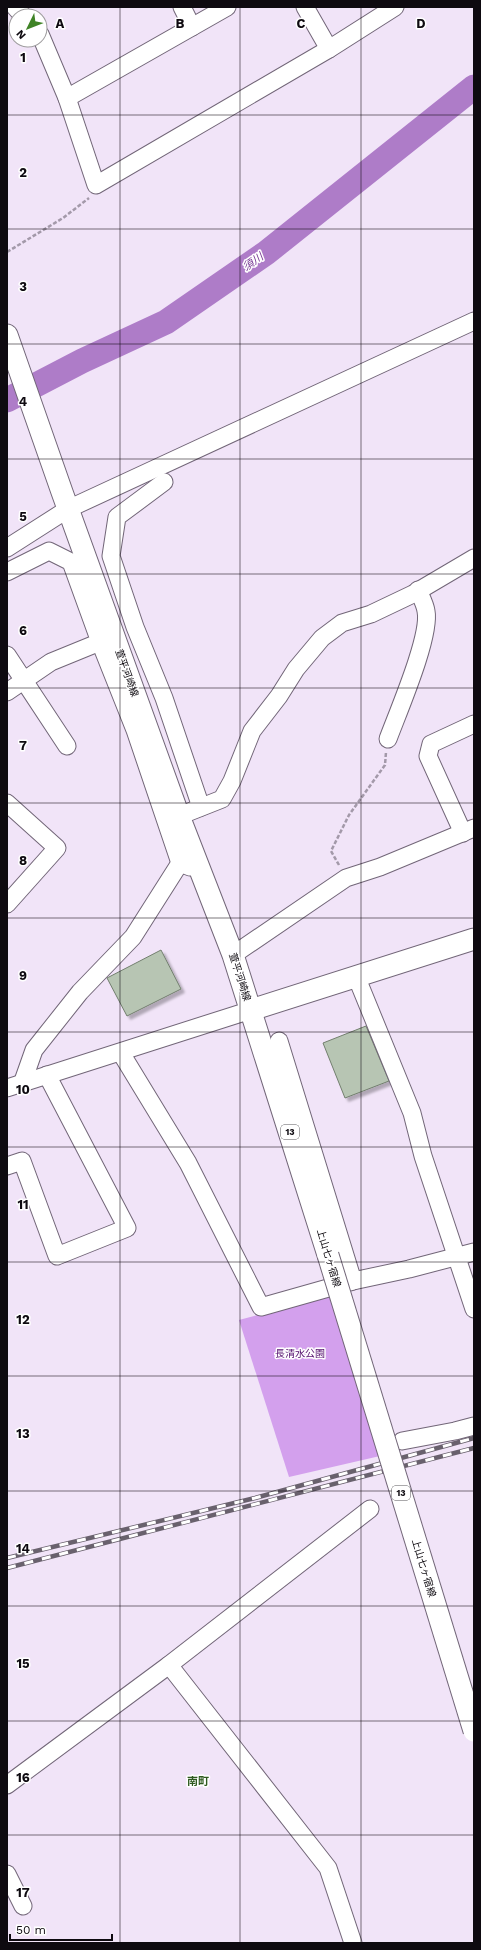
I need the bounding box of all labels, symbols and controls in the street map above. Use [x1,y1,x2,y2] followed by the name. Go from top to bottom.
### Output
[8,8,48,48] north arrow
[56,16,65,31] text: A
[176,16,185,31] text: B
[297,16,306,31] text: C
[416,16,426,31] text: D
[14,27,29,42] text: N
[20,50,26,65] text: 1
[19,165,27,180] text: 2
[240,250,267,274] water label: 須川
[19,279,27,294] text: 3
[19,394,28,409] text: 4
[19,509,27,524] text: 5
[19,623,27,638] text: 6
[113,648,141,698] street label: 萱平河崎線
[19,738,27,753] text: 7
[19,853,27,868] text: 8
[227,952,253,1002] street label: 萱平河崎線
[19,968,27,983] text: 9
[16,1082,30,1097] text: 10
[281,1125,299,1139] road number: 13
[17,1197,29,1212] text: 11
[315,1228,343,1288] street label: 上山七ヶ宿線
[16,1312,30,1327] text: 12
[275,1348,325,1359] park label: 長清水公園
[16,1426,30,1441] text: 13
[392,1486,410,1500] road number: 13
[410,1538,438,1598] street label: 上山七ヶ宿線
[16,1541,31,1556] text: 14
[16,1656,30,1671] text: 15
[16,1770,30,1785] text: 16
[187,1775,209,1788] district label: 南町
[16,1885,30,1900] text: 17
[10,1916,112,1942] scale bar
[16,1923,46,1937] text: 50 m

